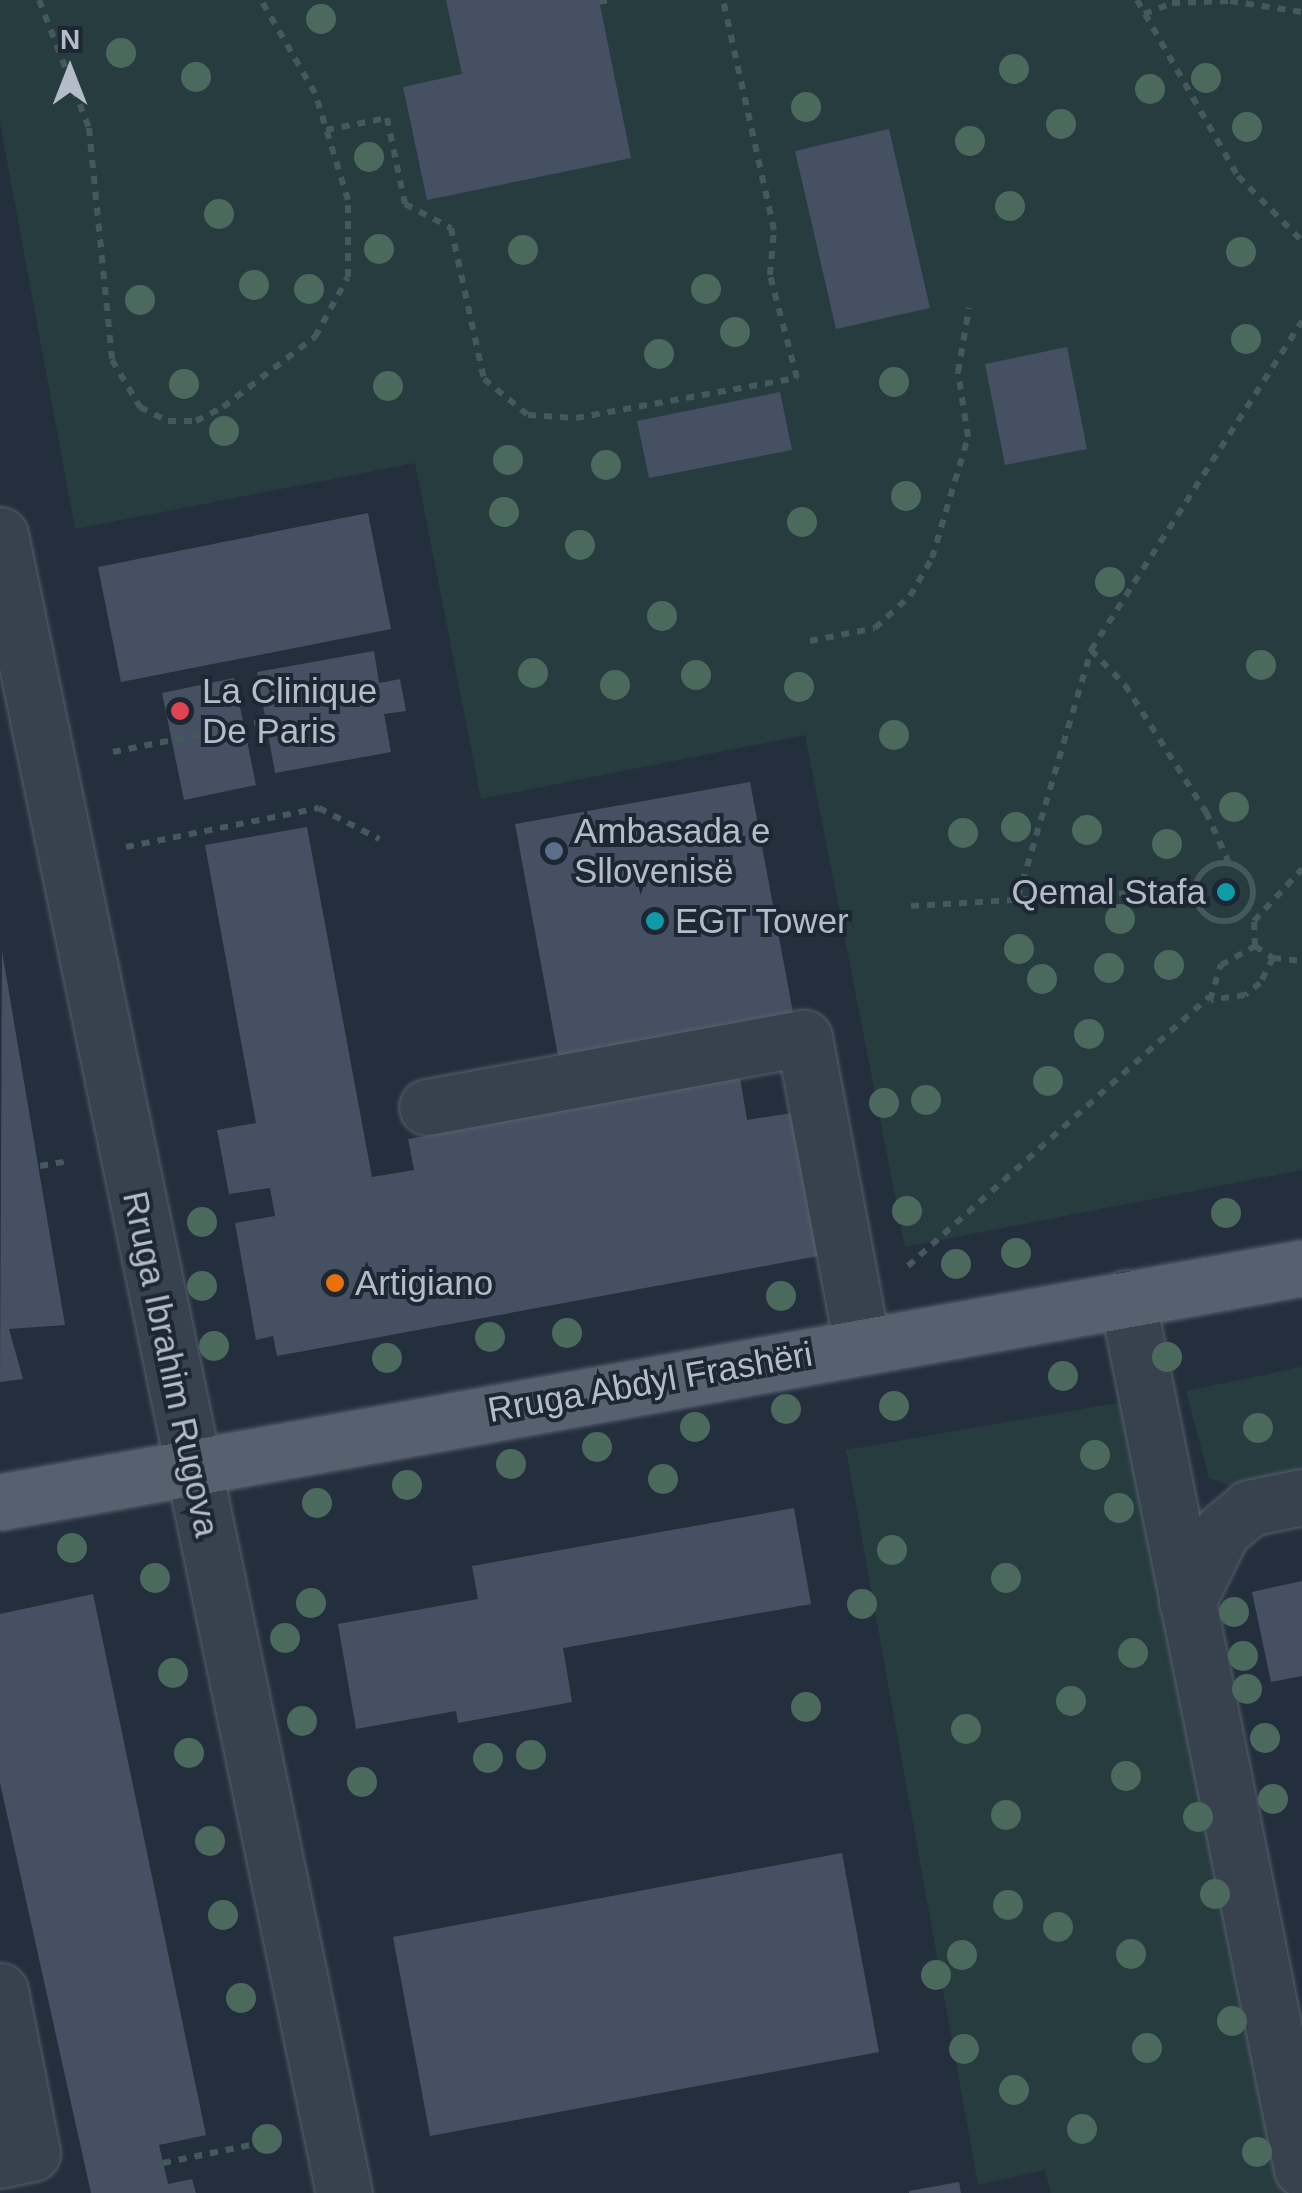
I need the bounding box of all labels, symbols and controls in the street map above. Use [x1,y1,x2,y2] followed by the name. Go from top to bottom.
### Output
[20,20,120,120] north arrow
[60,24,80,55] text: N
[202,670,377,752] place label: La Clinique De Paris
[167,698,193,724] marker: La Clinique De Paris
[574,810,771,892] place label: Ambasada e Sllovenisë
[543,840,565,862] marker: Ambasada e Sllovenisë
[1011,871,1206,913] place label: Qemal Stafa
[1215,881,1237,903] marker: Qemal Stafa
[675,900,850,942] place label: EGT Tower
[644,910,666,932] marker: EGT Tower
[114,1187,228,1541] street label: Rruga Ibrahim Rugova
[355,1262,493,1304] place label: Artigiano
[324,1272,346,1294] marker: Artigiano
[484,1333,816,1431] street label: Rruga Abdyl Frashëri

